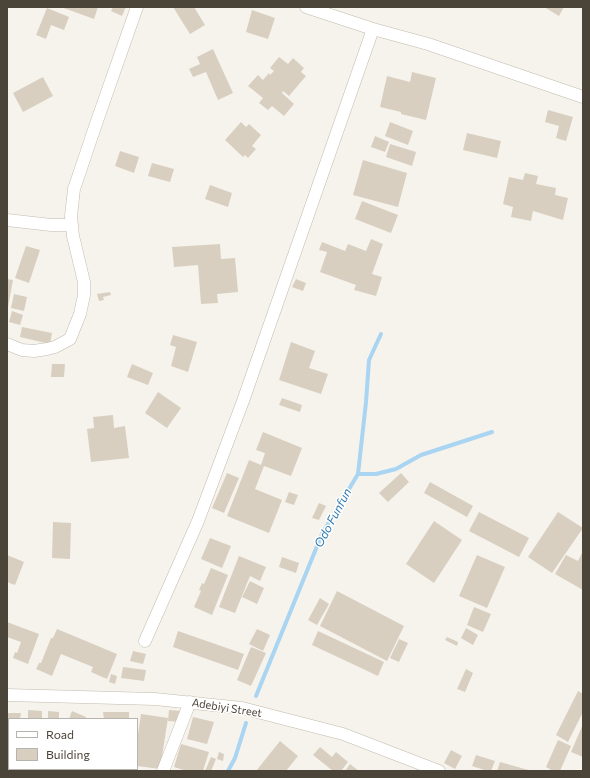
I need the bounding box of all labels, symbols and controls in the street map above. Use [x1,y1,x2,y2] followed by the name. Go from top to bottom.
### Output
[311,486,355,550] water label: Odo Funfun
[191,696,263,720] street label: Adebiyi Street
[8,718,138,770] legend
[46,727,74,741] text: Road
[46,747,90,761] text: Building

